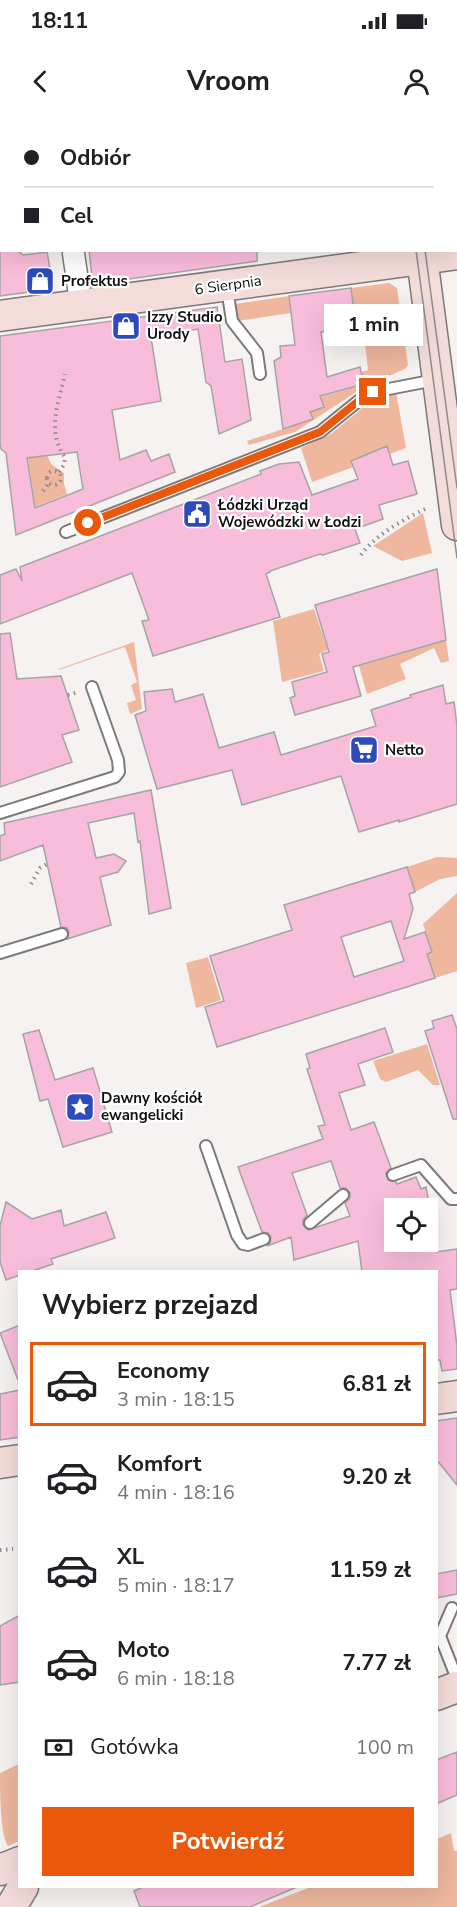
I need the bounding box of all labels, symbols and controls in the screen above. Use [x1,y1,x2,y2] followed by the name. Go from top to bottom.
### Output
[30,6,88,36] text: 18:11
[187,63,270,100] text: Vroom
[24,65,57,98] icon: back
[400,65,433,98] icon: person
[60,143,131,173] text: Odbiór
[60,201,93,231] text: Cel
[24,265,56,297] shop icon: Profektus
[193,270,263,300] street label: 6 Sierpnia
[61,271,128,291] place label: Profektus
[324,305,422,347] callout: 1 min
[147,307,223,344] place label: Izzy Studio Urody
[110,310,142,342] shop icon: Izzy Studio Urody
[348,311,399,338] text: 1 min
[359,378,386,405] route end
[217,495,361,532] place label: Łódzki Urząd Wojewódzki w Łodzi
[181,498,213,530] public building icon: Łódzki Urząd Wojewódzki w Łodzi
[74,509,101,536] route start
[348,734,380,766] supermarket icon: Netto
[385,740,424,760] place label: Netto
[101,1088,202,1125] place label: Dawny kościół ewangelicki
[64,1091,96,1123] place icon: Dawny kościół ewangelicki
[384,1198,438,1252] map controls
[384,1198,438,1252] button: locate
[42,1287,259,1324] text: Wybierz przejazd
[117,1356,209,1386] text: Economy
[45,1357,99,1411] icon: car
[343,1369,411,1399] text: 6.81 zł
[117,1386,235,1413] text: 3 min · 18:15
[117,1449,201,1479] text: Komfort
[45,1450,99,1504] icon: car
[343,1462,411,1492] text: 9.20 zł
[117,1479,235,1506] text: 4 min · 18:16
[117,1542,144,1572] text: XL
[45,1543,99,1597] icon: car
[329,1555,411,1585] text: 11.59 zł
[117,1572,235,1599] text: 5 min · 18:17
[117,1635,170,1665] text: Moto
[45,1636,99,1690] icon: car
[343,1648,411,1678] text: 7.77 zł
[117,1665,235,1692] text: 6 min · 18:18
[42,1731,75,1764] icon: cash
[90,1732,179,1762] text: Gotówka
[356,1734,414,1761] text: 100 m
[42,1807,414,1876] button: Potwierdź

